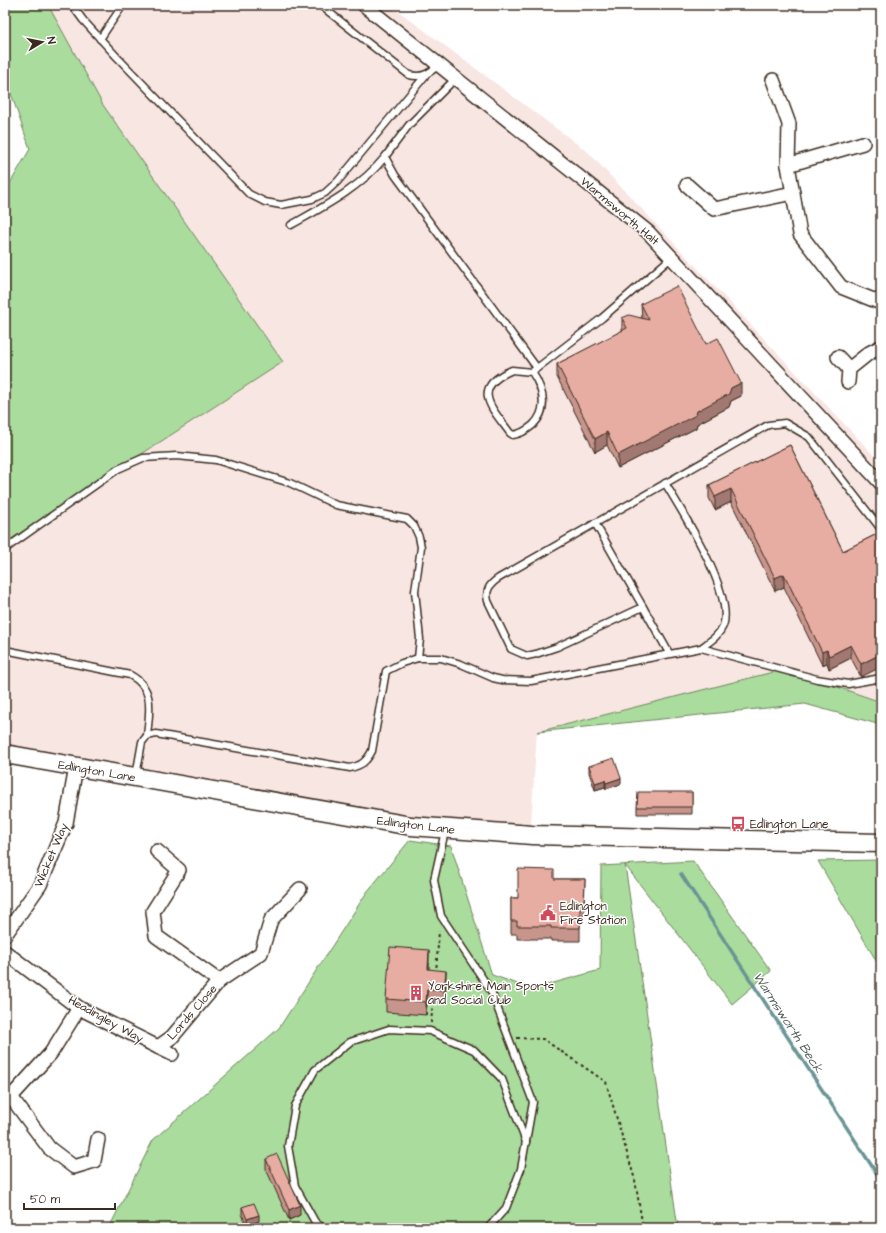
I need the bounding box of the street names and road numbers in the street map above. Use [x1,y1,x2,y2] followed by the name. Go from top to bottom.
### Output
[577,173,663,250] street label: Warmsworth Halt
[57,756,138,788] street label: Edlington Lane
[376,812,456,840] street label: Edlington Lane
[30,820,74,890] street label: Wicket Way
[164,981,222,1044] street label: Lords Close
[65,992,147,1048] street label: Headingley Way

